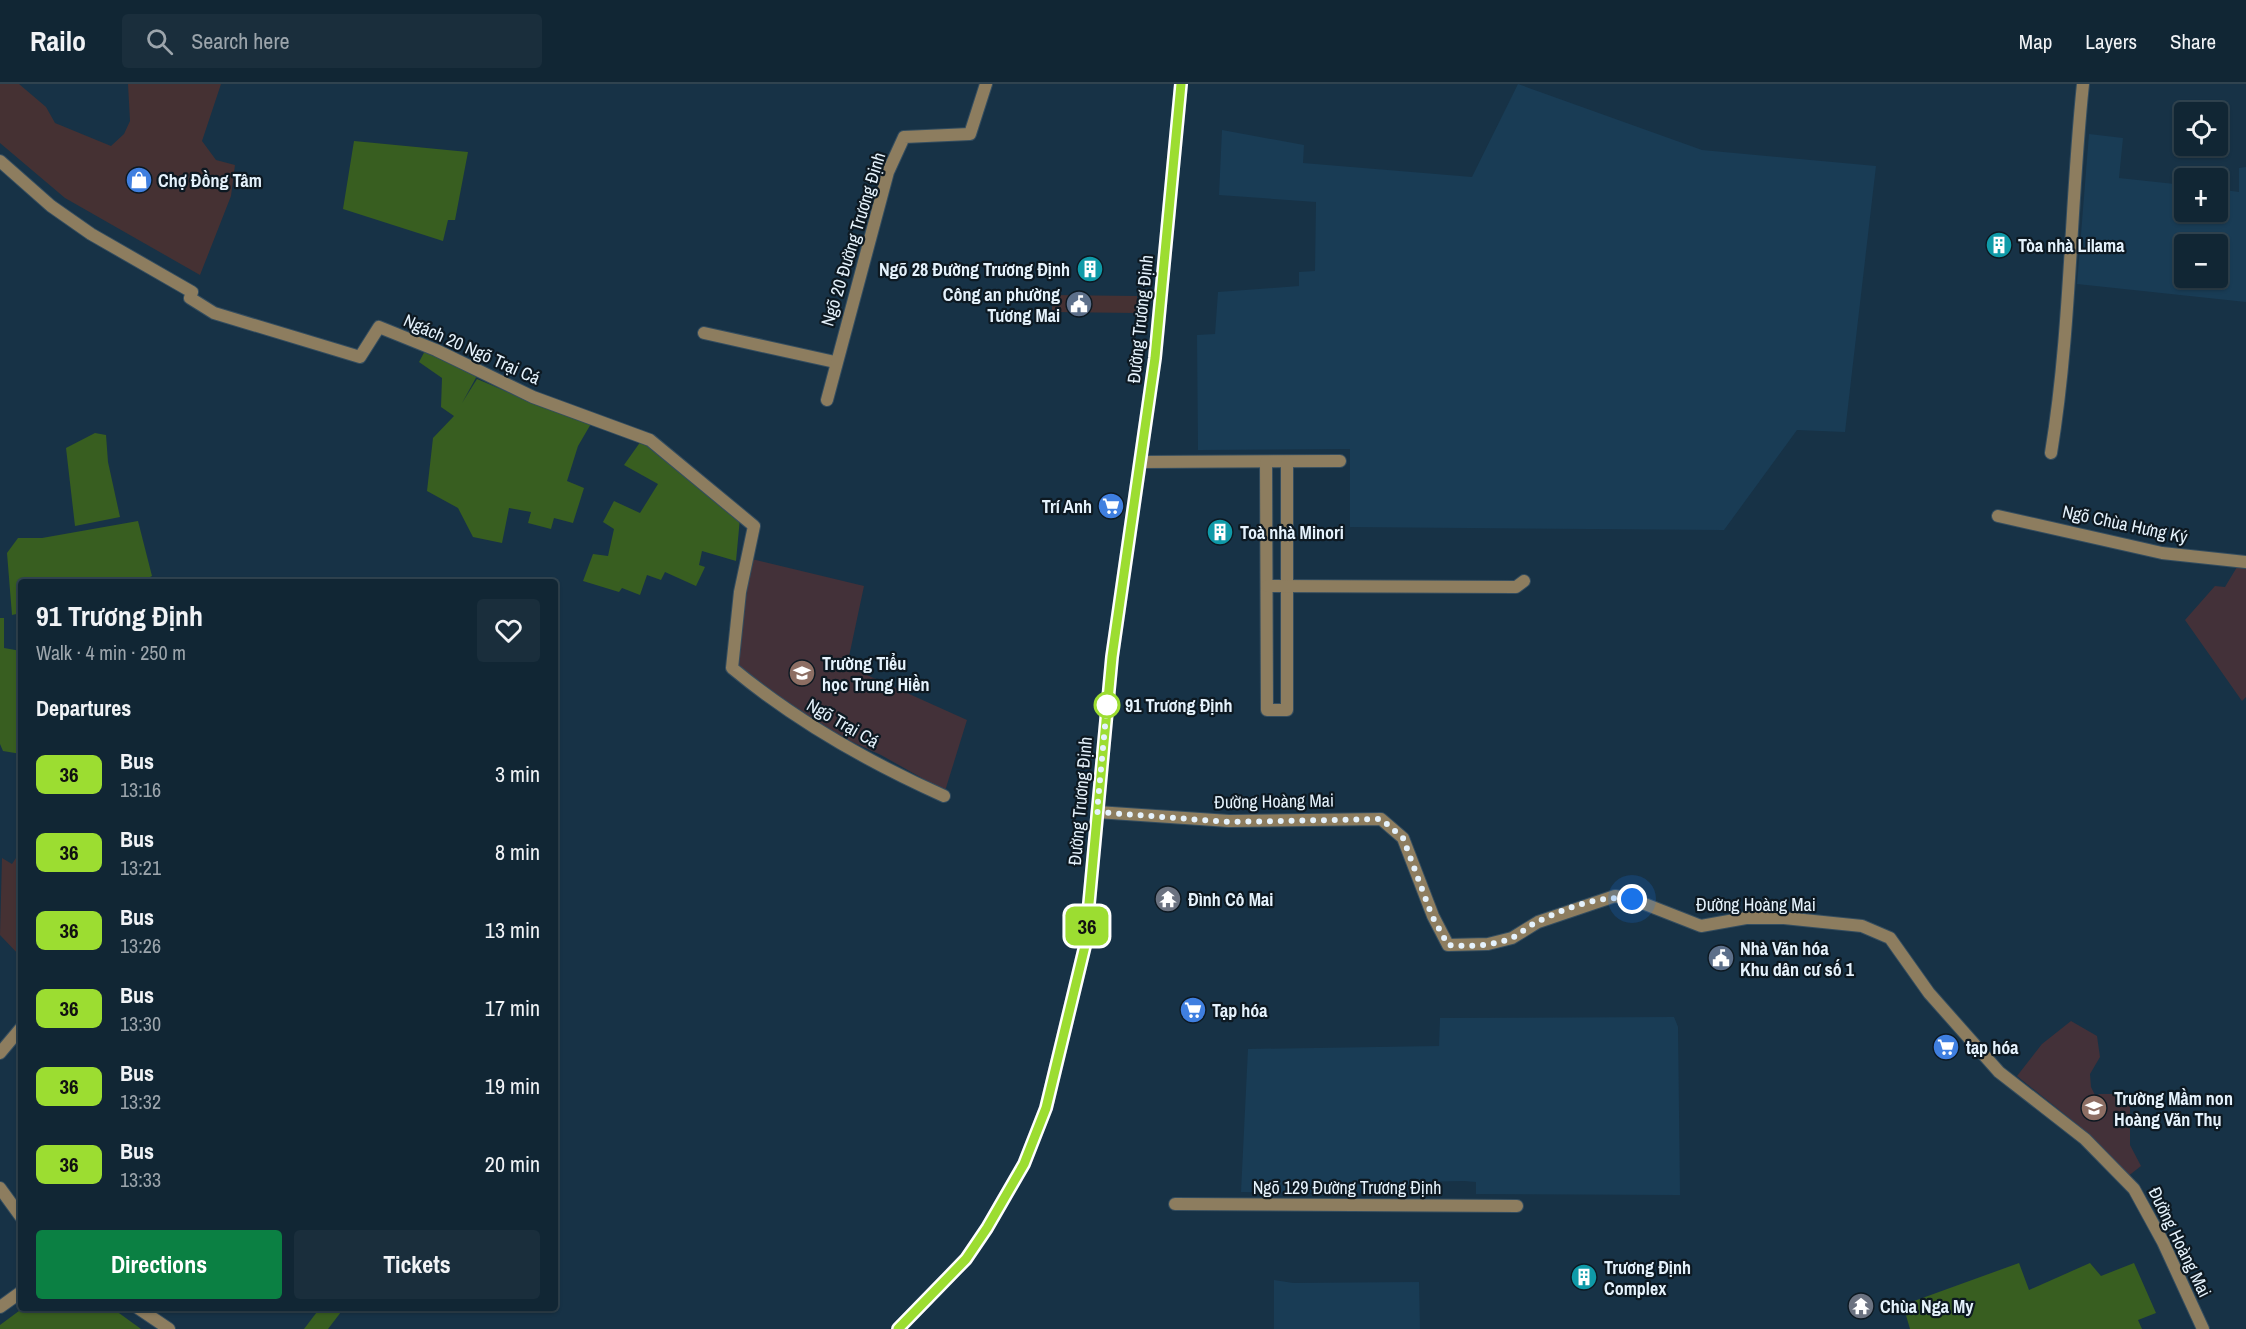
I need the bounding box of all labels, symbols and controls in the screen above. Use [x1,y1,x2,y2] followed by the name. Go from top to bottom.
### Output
[122,14,542,68] search box
[30,22,86,60] text: Railo
[143,25,176,58] icon: search
[191,26,289,56] text: Search here
[2019,27,2052,56] text: Map
[2085,27,2137,56] text: Layers
[2170,27,2216,56] text: Share
[2174,102,2228,288] map controls
[2174,102,2228,156] button: locate
[815,149,891,329] street label: Ngõ 20 Đường Trương Định
[124,165,154,195] shop icon: Chợ Đồng Tâm
[158,168,262,193] place label: Chợ Đồng Tâm
[2174,168,2228,222] button: +
[1984,230,2014,260] building icon: Tòa nhà Lilama
[2018,233,2125,258] place label: Tòa nhà Lilama
[2174,234,2228,288] button: −
[1075,254,1105,284] building icon: Ngõ 28 Đường Trương Định
[1121,254,1159,384] street label: Đường Trương Định
[879,257,1070,282] place label: Ngõ 28 Đường Trương Định
[943,282,1060,328] place label: Công an phường Tương Mai
[1064,289,1094,319] public building icon: Công an phường Tương Mai
[400,308,544,390] street label: Ngách 20 Ngõ Trại Cá
[1096,491,1126,521] supermarket icon: Trí Anh
[1042,494,1092,519] place label: Trí Anh
[2060,499,2190,550] street label: Ngõ Chùa Hưng Ký
[1205,517,1235,547] building icon: Toà nhà Minori
[1240,520,1344,545] place label: Toà nhà Minori
[36,597,203,635] text: 91 Trương Định
[477,599,540,662] button: heart
[36,639,186,666] text: Walk · 4 min · 250 m
[822,651,929,697] place label: Trường Tiểu học Trung Hiền
[787,658,817,688] school or university icon: Trường Tiểu học Trung Hiền
[802,692,884,754] street label: Ngõ Trại Cá
[1094,692,1120,718] marker: 91 Trương Định
[36,693,131,723] text: Departures
[1125,693,1232,718] place label: 91 Trương Định
[1062,736,1098,866] street label: Đường Trương Định
[120,746,154,776] text: Bus
[495,759,540,789] text: 3 min
[59,760,79,789] text: 36
[120,776,161,803] text: 13:16
[1214,787,1334,815] street label: Đường Hoàng Mai
[120,824,154,854] text: Bus
[495,837,540,867] text: 8 min
[59,838,79,867] text: 36
[120,854,161,881] text: 13:21
[1153,884,1183,914] temple icon: Đình Cô Mai
[1617,884,1647,914] your location
[1188,887,1273,912] place label: Đình Cô Mai
[1696,892,1816,917] street label: Đường Hoàng Mai
[120,902,154,932] text: Bus
[1060,906,1114,946] line badge: 36
[1077,912,1097,941] text: 36
[485,915,540,945] text: 13 min
[59,916,79,945] text: 36
[120,932,161,959] text: 13:26
[1740,936,1855,982] place label: Nhà Văn hóa Khu dân cư số 1
[1706,943,1736,973] public building icon: Nhà Văn hóa Khu dân cư số 1
[120,980,154,1010] text: Bus
[485,993,540,1023] text: 17 min
[59,994,79,1023] text: 36
[1178,995,1208,1025] supermarket icon: Tạp hóa
[1212,998,1268,1023] place label: Tạp hóa
[120,1010,161,1037] text: 13:30
[1931,1032,1961,1062] supermarket icon: tạp hóa
[1966,1035,2019,1060] place label: tạp hóa
[120,1058,154,1088] text: Bus
[485,1071,540,1101] text: 19 min
[59,1072,79,1101] text: 36
[2114,1086,2233,1132] place label: Trường Mầm non Hoàng Văn Thụ
[120,1088,161,1115] text: 13:32
[2079,1093,2109,1123] school or university icon: Trường Mầm non Hoàng Văn Thụ
[120,1136,154,1166] text: Bus
[485,1149,540,1179] text: 20 min
[59,1150,79,1179] text: 36
[120,1166,161,1193] text: 13:33
[1253,1175,1441,1200] street label: Ngõ 129 Đường Trương Định
[2143,1183,2217,1301] street label: Đường Hoàng Mai
[36,1230,282,1299] button: Directions
[294,1230,540,1299] button: Tickets
[1604,1255,1691,1301] place label: Trương Định Complex
[1569,1262,1599,1292] building icon: Trương Định Complex
[1846,1291,1876,1321] temple icon: Chùa Nga My
[1880,1294,1974,1319] place label: Chùa Nga My

